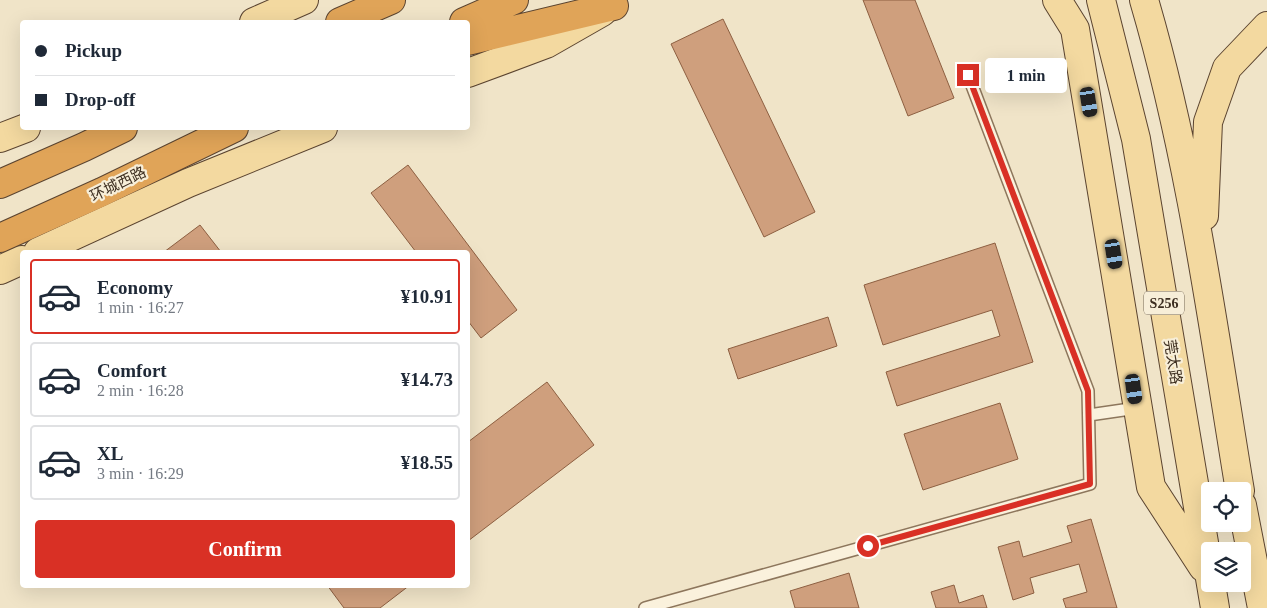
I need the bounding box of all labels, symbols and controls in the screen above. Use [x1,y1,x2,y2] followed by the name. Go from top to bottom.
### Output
[65,40,122,61] text: Pickup
[986,58,1068,92] callout: 1 min
[957,64,979,86] route end
[1007,67,1045,84] text: 1 min
[1079,86,1098,118] car
[65,89,135,110] text: Drop-off
[88,164,148,204] street label: 环城西路
[1104,238,1123,270] car
[37,274,82,319] icon: car
[97,277,173,298] text: Economy
[401,286,453,307] text: ¥10.91
[1144,292,1184,314] road number: S256
[97,299,184,316] text: 1 min · 16:27
[1162,339,1184,385] street label: 莞太路
[37,357,82,402] icon: car
[97,360,167,381] text: Comfort
[401,369,453,390] text: ¥14.73
[1124,373,1143,405] car
[97,382,184,399] text: 2 min · 16:28
[37,440,82,485] icon: car
[97,443,123,464] text: XL
[401,452,453,473] text: ¥18.55
[97,465,184,482] text: 3 min · 16:29
[1201,482,1251,592] map controls
[1201,482,1251,532] button: locate
[35,520,455,578] button: Confirm
[857,535,879,557] route start
[1201,542,1251,592] button: layers

